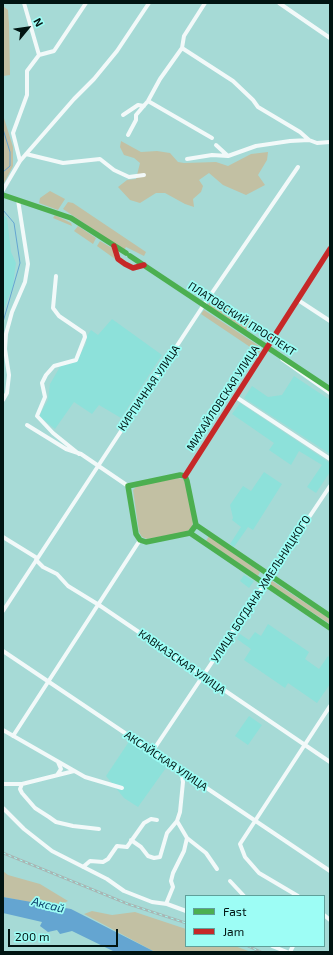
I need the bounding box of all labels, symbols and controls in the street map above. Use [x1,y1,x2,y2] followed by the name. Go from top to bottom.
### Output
[8,8,48,48] north arrow
[31,15,47,29] text: N
[186,279,298,359] street label: ПЛАТОВСКИЙ ПРОСПЕКТ
[115,343,183,433] street label: КИРПИЧНАЯ УЛИЦА
[184,343,262,453] street label: МИХАЙЛОВСКАЯ УЛИЦА
[208,513,314,665] street label: УЛИЦА БОГДАНА ХМЕЛЬНИЦКОГО
[136,627,228,697] street label: КАВКАЗСКАЯ УЛИЦА
[122,728,210,794] street label: АКСАЙСКАЯ УЛИЦА
[30,894,66,916] water label: Аксай
[185,895,325,947] legend
[223,904,246,918] text: Fast
[10,921,120,947] scale bar
[223,924,244,938] text: Jam
[15,929,49,943] text: 200 m

